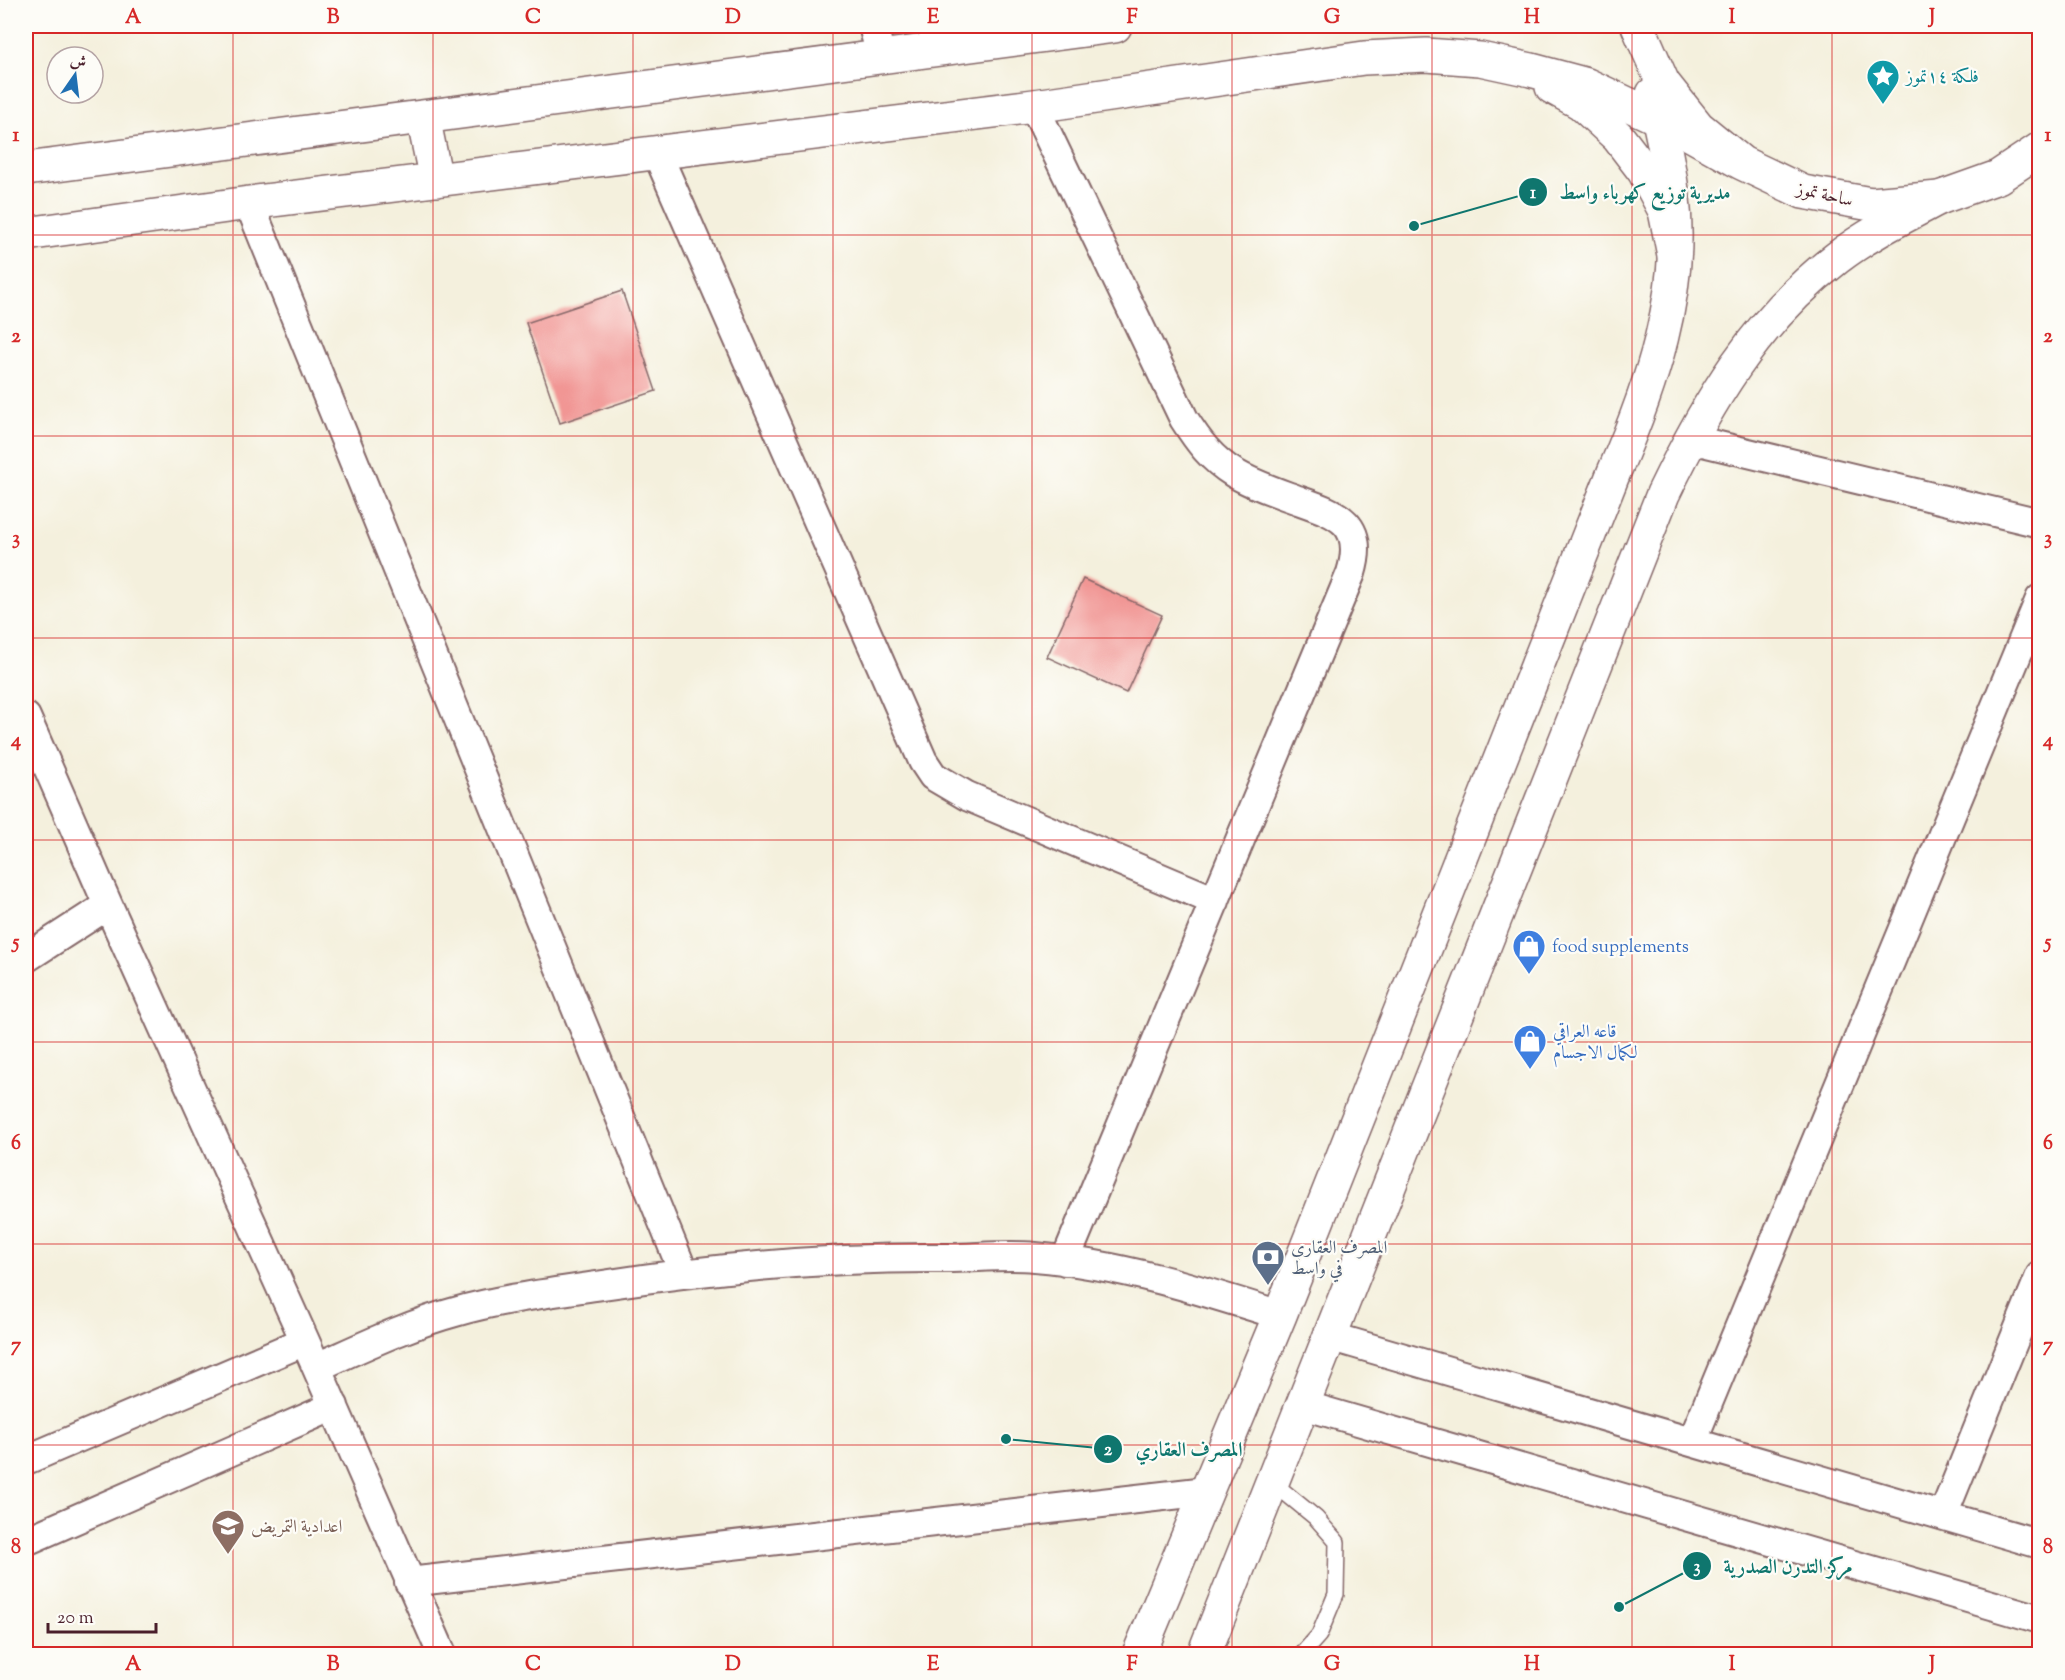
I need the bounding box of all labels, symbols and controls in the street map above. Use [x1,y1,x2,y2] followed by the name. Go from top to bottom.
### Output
[125,4,142,33] text: A
[327,4,340,33] text: B
[525,4,541,33] text: C
[725,4,741,33] text: D
[927,4,940,33] text: E
[1126,4,1138,33] text: F
[1324,4,1341,33] text: G
[1524,4,1540,33] text: H
[1729,4,1736,33] text: I
[1927,4,1935,33] text: J
[45,45,105,105] north arrow
[68,50,89,76] text: ش
[1865,58,1901,105] place icon: فلكة ١٤تموز
[1904,65,1979,91] place label: فلكة ١٤تموز
[13,122,20,151] text: 1
[2045,122,2052,151] text: 1
[1518,173,1743,211] callout: مديرية توزيع كهرباء واسط
[1792,176,1855,215] street label: ساحة تموز
[1560,180,1730,211] text: مديرية توزيع كهرباء واسط
[1530,181,1537,207] text: 1
[11,323,21,352] text: 2
[2043,323,2053,352] text: 2
[12,525,20,554] text: 3
[2044,525,2052,554] text: 3
[10,727,21,756] text: 4
[2042,727,2053,756] text: 4
[1511,928,1547,975] shop icon: food supplements
[11,929,20,958] text: 5
[2043,929,2052,958] text: 5
[1552,935,1689,961] place label: food supplements
[1553,1020,1638,1068] place label: قاعه العراقي لكمال الاجسام
[1512,1023,1548,1070] shop icon: قاعه العراقي لكمال الاجسام
[11,1130,21,1159] text: 6
[2043,1130,2053,1159] text: 6
[1291,1236,1388,1283] place label: المصرف العقاري في واسط
[1250,1239,1286,1286] bank icon: المصرف العقاري في واسط
[11,1332,22,1361] text: 7
[2043,1332,2054,1361] text: 7
[1093,1430,1254,1468] callout: المصرف العقاري
[1135,1437,1243,1466] text: المصرف العقاري
[1104,1438,1113,1464] text: 2
[210,1508,246,1555] school or university icon: اعدادية التمريض
[251,1515,343,1541] place label: اعدادية التمريض
[11,1534,21,1563] text: 8
[2043,1534,2053,1563] text: 8
[1682,1547,1865,1585] callout: مركز التدرن الصدرية
[1724,1554,1853,1583] text: مركز التدرن الصدرية
[1693,1555,1701,1581] text: 3
[48,1596,156,1634] scale bar
[57,1606,94,1632] text: 20 m
[125,1651,142,1680] text: A
[327,1651,340,1680] text: B
[525,1651,541,1680] text: C
[725,1651,741,1680] text: D
[927,1651,940,1680] text: E
[1126,1651,1138,1680] text: F
[1324,1651,1341,1680] text: G
[1524,1651,1540,1680] text: H
[1729,1651,1736,1680] text: I
[1927,1651,1935,1680] text: J

